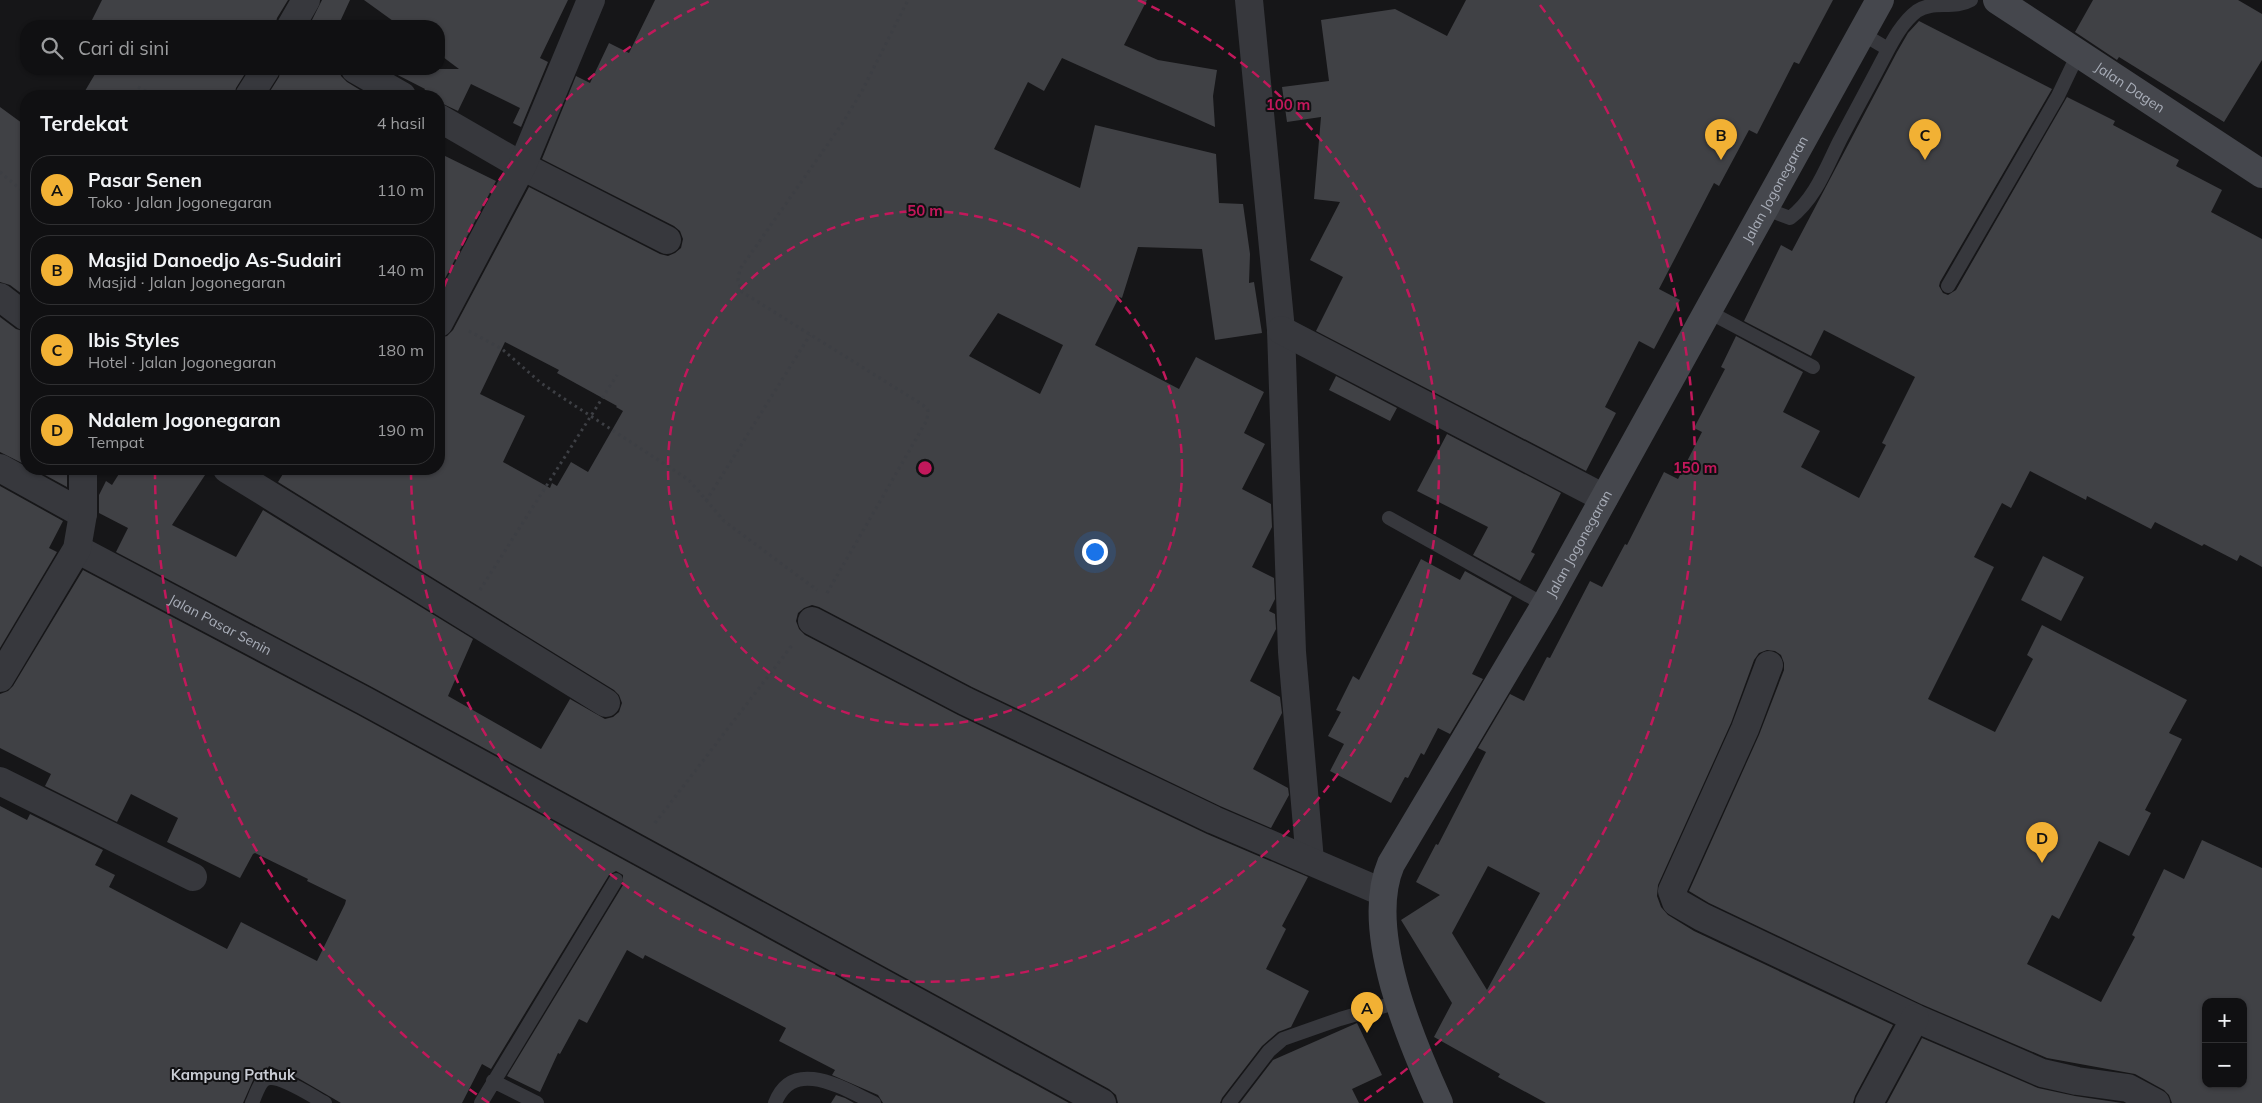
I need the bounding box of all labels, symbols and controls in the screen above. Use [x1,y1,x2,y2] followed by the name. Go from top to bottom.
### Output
[20,20,445,75] search box
[38,34,66,62] icon: search
[78,36,169,60] text: Cari di sini
[2092,58,2168,117] street label: Jalan Dagen
[1266,95,1310,114] text: 100 m
[40,110,128,136] text: Terdekat
[377,113,425,133] text: 4 hasil
[1705,119,1737,160] pin: B
[1909,119,1941,160] pin: C
[1738,132,1812,246] street label: Jalan Jogonegaran
[88,168,202,192] text: Pasar Senen
[51,180,63,200] text: A
[377,180,424,200] text: 110 m
[88,192,272,212] text: Toko · Jalan Jogonegaran
[907,201,943,220] text: 50 m
[88,248,341,272] text: Masjid Danoedjo As-Sudairi
[51,260,63,280] text: B
[377,260,424,280] text: 140 m
[88,272,286,292] text: Masjid · Jalan Jogonegaran
[88,328,180,352] text: Ibis Styles
[52,340,62,360] text: C
[377,340,424,360] text: 180 m
[88,352,276,372] text: Hotel · Jalan Jogonegaran
[88,408,281,432] text: Ndalem Jogonegaran
[51,420,63,440] text: D
[377,420,424,440] text: 190 m
[88,432,144,452] text: Tempat
[1673,458,1717,477] text: 150 m
[916,459,934,477] centre of rings
[1542,487,1616,601] street label: Jalan Jogonegaran
[1082,539,1108,565] your location
[166,590,275,659] street label: Jalan Pasar Senin
[2026,822,2058,863] pin: D
[1351,992,1383,1033] pin: A
[2202,998,2247,1088] map controls
[2202,998,2247,1043] button: +
[2202,1043,2247,1088] button: −
[171,1065,296,1084] district label: Kampung Pathuk

